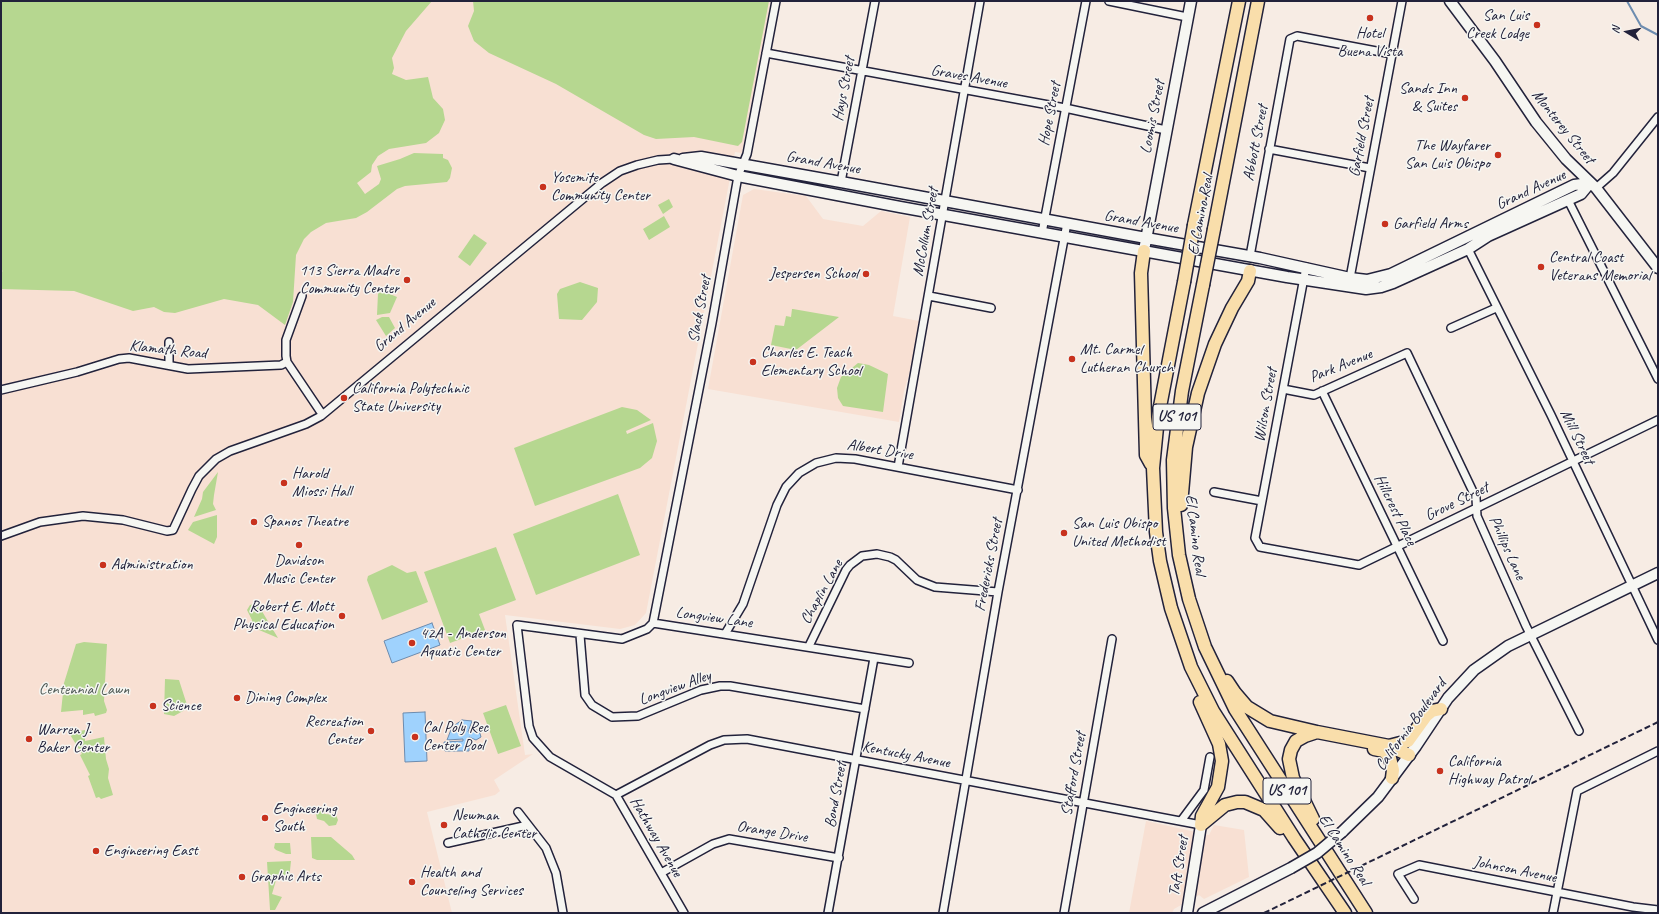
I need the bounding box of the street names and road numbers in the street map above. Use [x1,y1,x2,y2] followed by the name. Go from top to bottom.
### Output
[828,55,860,123] street label: Hays Street
[929,61,1009,93] street label: Graves Avenue
[1136,79,1170,155] street label: Loomis Street
[1034,80,1066,148] street label: Hope Street
[1527,86,1599,168] street label: Monterey Street
[1345,96,1379,178] street label: Garfield Street
[1239,103,1273,183] street label: Abbott Street
[785,147,861,179] street label: Grand Avenue
[1493,166,1569,214] street label: Grand Avenue
[1184,173,1218,257] street label: El Camino Real
[909,186,943,278] street label: McCollum Street
[1103,206,1179,238] street label: Grand Avenue
[684,274,716,344] street label: Slack Street
[370,294,440,356] street label: Grand Avenue
[129,336,207,364] street label: Klamath Road
[1307,345,1375,387] street label: Park Avenue
[1250,367,1282,443] street label: Wilson Street
[1153,404,1201,430] road number: US 101
[1555,406,1599,468] street label: Mill Street
[846,435,914,465] street label: Albert Drive
[1369,471,1421,549] street label: Hillcrest Place
[1422,478,1492,526] street label: Grove Street
[1181,494,1209,576] street label: El Camino Real
[1484,513,1530,583] street label: Phillips Lane
[971,517,1007,613] street label: Fredericks Street
[796,556,848,628] street label: Chaplin Lane
[674,603,754,633] street label: Longview Lane
[636,666,714,710] street label: Longview Alley
[1371,675,1451,775] street label: California Boulevard
[1057,731,1091,817] street label: Stafford Street
[861,737,951,773] street label: Kentucky Avenue
[821,761,851,829] street label: Bond Street
[1263,778,1311,804] road number: US 101
[625,794,687,880] street label: Hathway Avenue
[1314,811,1374,889] street label: El Camino Real
[735,817,809,847] street label: Orange Drive
[1165,834,1193,898] street label: Taft Street
[1472,853,1558,887] street label: Johnson Avenue

